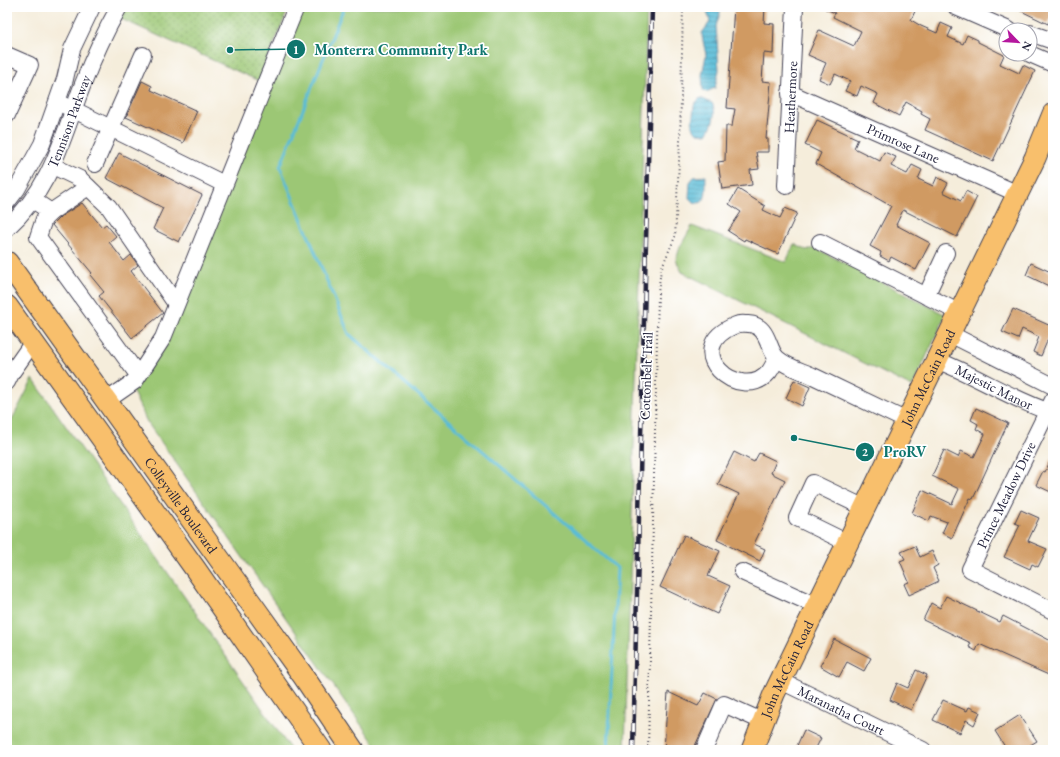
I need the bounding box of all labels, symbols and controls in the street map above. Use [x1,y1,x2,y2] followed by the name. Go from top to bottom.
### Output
[998,22,1038,62] north arrow
[286,36,496,63] callout: Monterra Community Park
[1019,39,1035,53] text: N
[314,40,488,59] text: Monterra Community Park
[293,42,299,58] text: 1
[780,60,801,134] street label: Heathermore
[43,71,95,171] street label: Tennison Parkway
[864,119,943,167] street label: Primrose Lane
[896,325,960,430] street label: John McCain Road
[635,331,657,420] street label: Cottonbelt Trail
[952,360,1036,414] street label: Majestic Manor
[855,438,934,465] callout: ProRV
[972,438,1040,551] street label: Prince Meadow Drive
[884,442,927,461] text: ProRV
[862,444,869,460] text: 2
[140,453,222,558] street label: Colleyville Boulevard
[756,617,818,721] street label: John McCain Road
[795,682,888,739] street label: Maranatha Court

